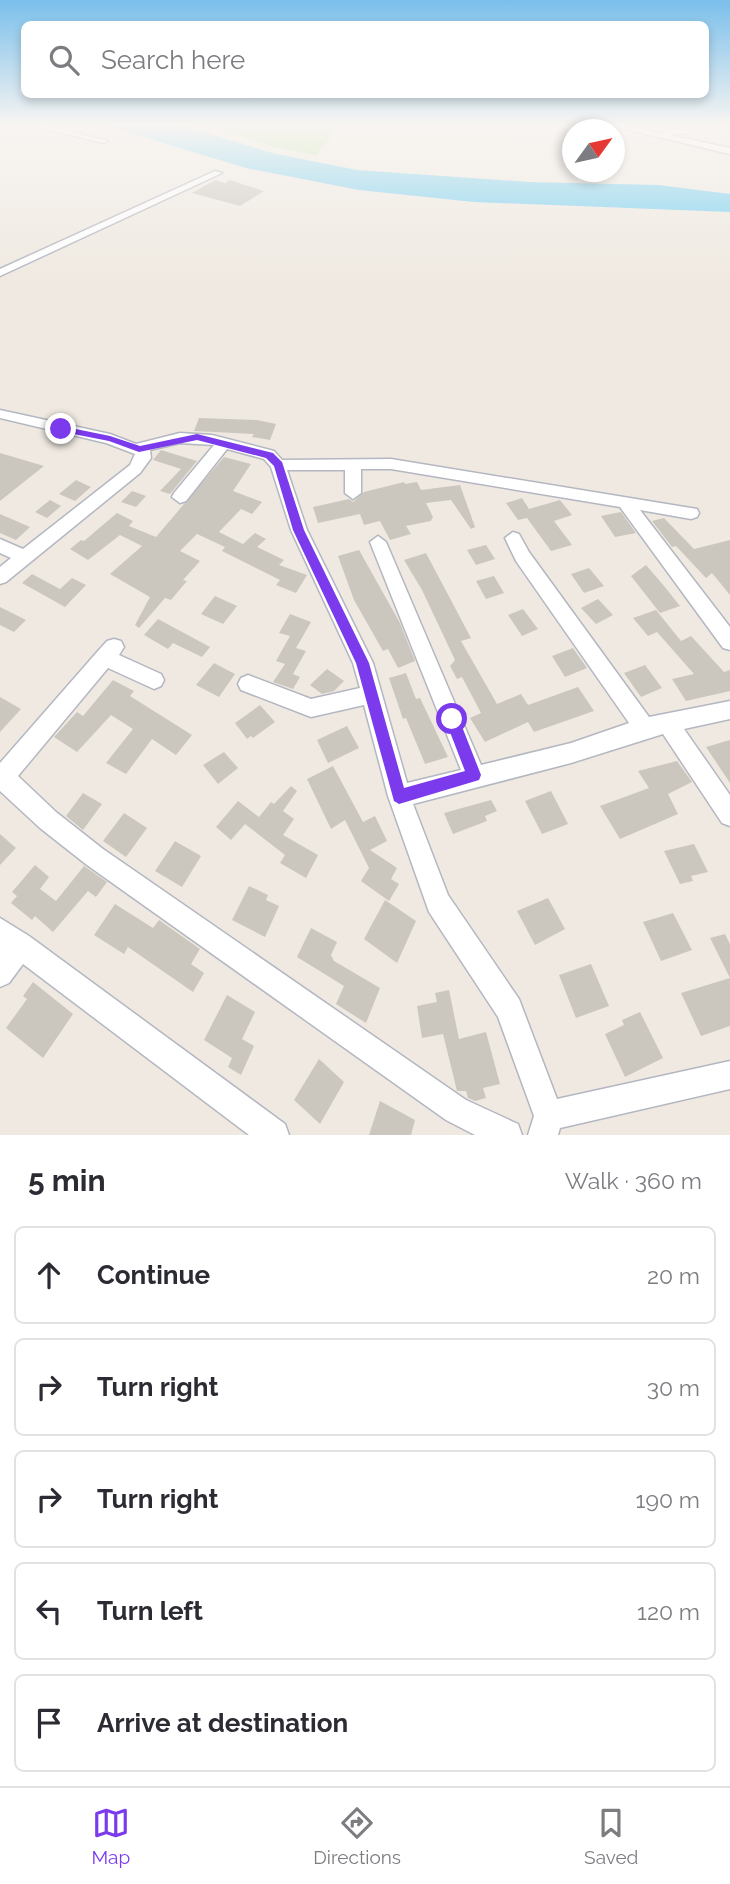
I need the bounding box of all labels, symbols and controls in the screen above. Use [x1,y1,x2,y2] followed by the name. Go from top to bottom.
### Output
[21,21,709,98] search box
[45,41,83,79] icon: search
[101,45,245,75] text: Search here
[562,119,625,182] north arrow
[45,413,76,444] route end
[436,703,467,734] route start
[28,1163,106,1198] text: 5 min
[565,1167,702,1194] text: Walk · 360 m
[30,1256,68,1294] icon: ahead
[97,1260,210,1290] text: Continue
[647,1262,700,1289] text: 20 m
[30,1368,68,1406] icon: right
[97,1372,218,1402] text: Turn right
[647,1374,700,1401] text: 30 m
[30,1480,68,1518] icon: right
[97,1484,218,1514] text: Turn right
[636,1486,700,1513] text: 190 m
[30,1592,68,1630] icon: left
[97,1596,203,1626] text: Turn left
[637,1598,700,1625] text: 120 m
[30,1704,68,1742] icon: arrive
[97,1708,348,1738] text: Arrive at destination
[92,1804,130,1868] tab: Map
[313,1804,401,1868] tab: Directions
[584,1804,638,1868] tab: Saved

